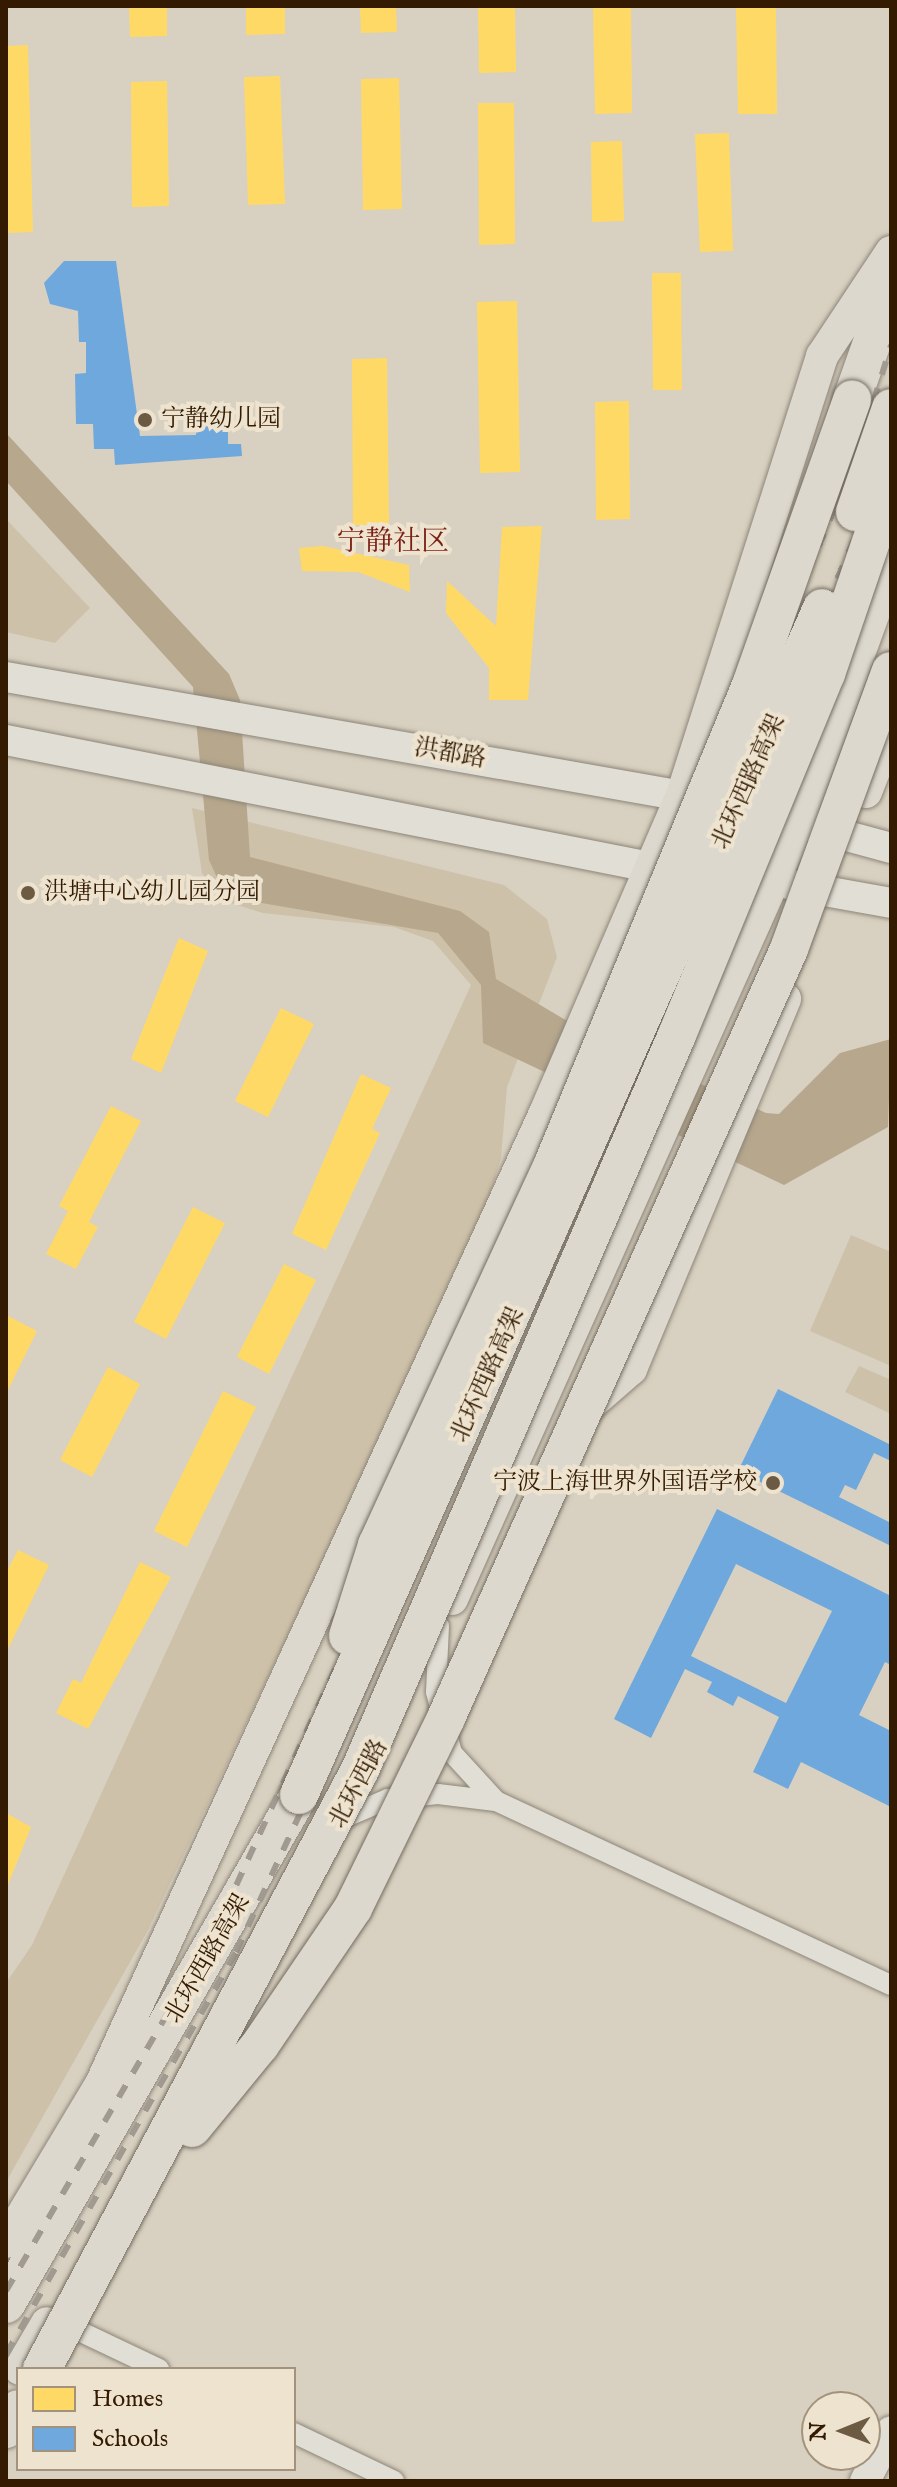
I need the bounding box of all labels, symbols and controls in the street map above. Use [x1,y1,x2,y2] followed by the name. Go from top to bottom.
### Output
[161,406,281,434] place label: 宁静幼儿园
[136,411,154,429] marker: 宁静幼儿园
[337,526,449,560] district label: 宁静社区
[707,710,791,854] street label: 北环西路高架
[412,734,488,774] street label: 洪都路
[44,879,260,907] place label: 洪塘中心幼儿园分园
[19,884,37,902] marker: 洪塘中心幼儿园分园
[446,1303,530,1447] street label: 北环西路高架
[493,1469,757,1497] place label: 宁波上海世界外国语学校
[764,1474,782,1492] marker: 宁波上海世界外国语学校
[324,1735,394,1833] street label: 北环西路
[160,1889,256,2029] street label: 北环西路高架
[16,2367,296,2471] legend
[92,2384,163,2415] text: Homes
[801,2391,881,2471] north arrow
[805,2422,833,2441] text: N
[92,2424,168,2455] text: Schools

